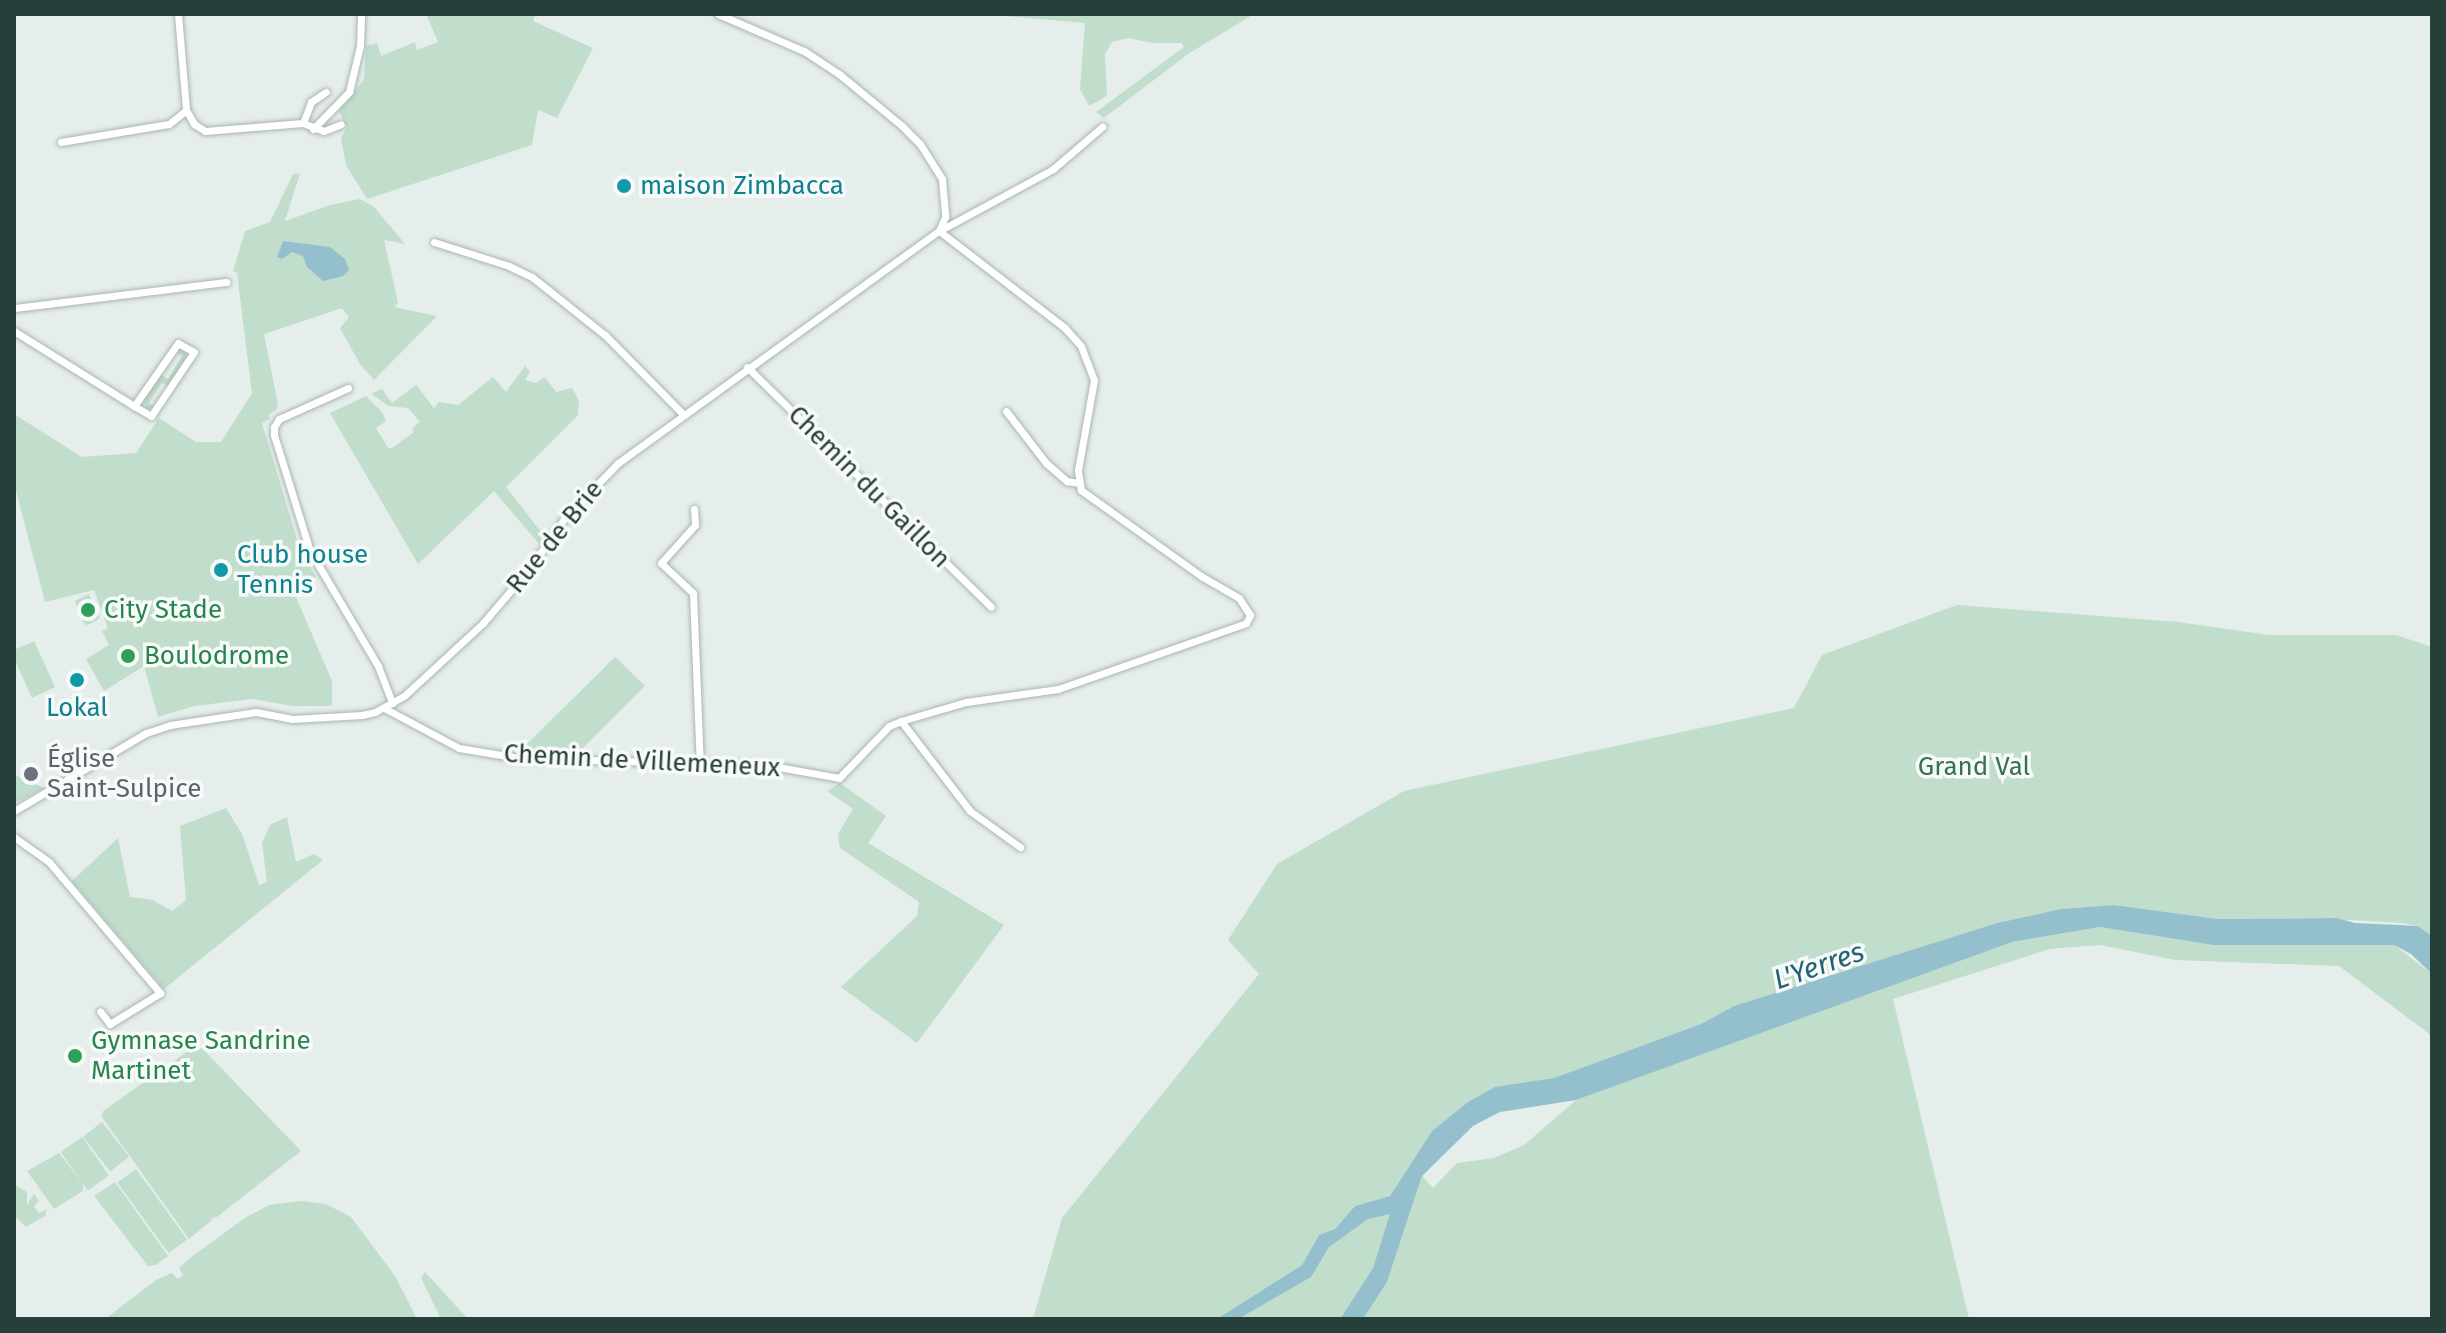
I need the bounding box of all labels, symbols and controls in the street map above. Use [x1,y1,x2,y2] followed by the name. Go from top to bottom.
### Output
[640,170,844,202] place label: maison Zimbacca
[615,177,633,195] marker: maison Zimbacca
[781,399,957,575] street label: Chemin du Gaillon
[500,474,610,600] street label: Rue de Brie
[237,539,368,600] place label: Club house Tennis
[212,561,230,579] marker: Club house Tennis
[104,594,222,626] place label: City Stade
[79,601,97,619] marker: City Stade
[144,640,289,672] place label: Boulodrome
[119,647,137,665] marker: Boulodrome
[68,671,86,689] marker: Lokal
[46,692,108,724] place label: Lokal
[503,738,781,784] street label: Chemin de Villemeneux
[47,743,201,804] place label: Église Saint-Sulpice
[1918,751,2030,783] park label: Grand Val
[22,765,40,783] marker: Église Saint-Sulpice
[1769,935,1869,997] water label: L'Yerres
[91,1025,311,1086] place label: Gymnase Sandrine Martinet
[66,1047,84,1065] marker: Gymnase Sandrine Martinet

